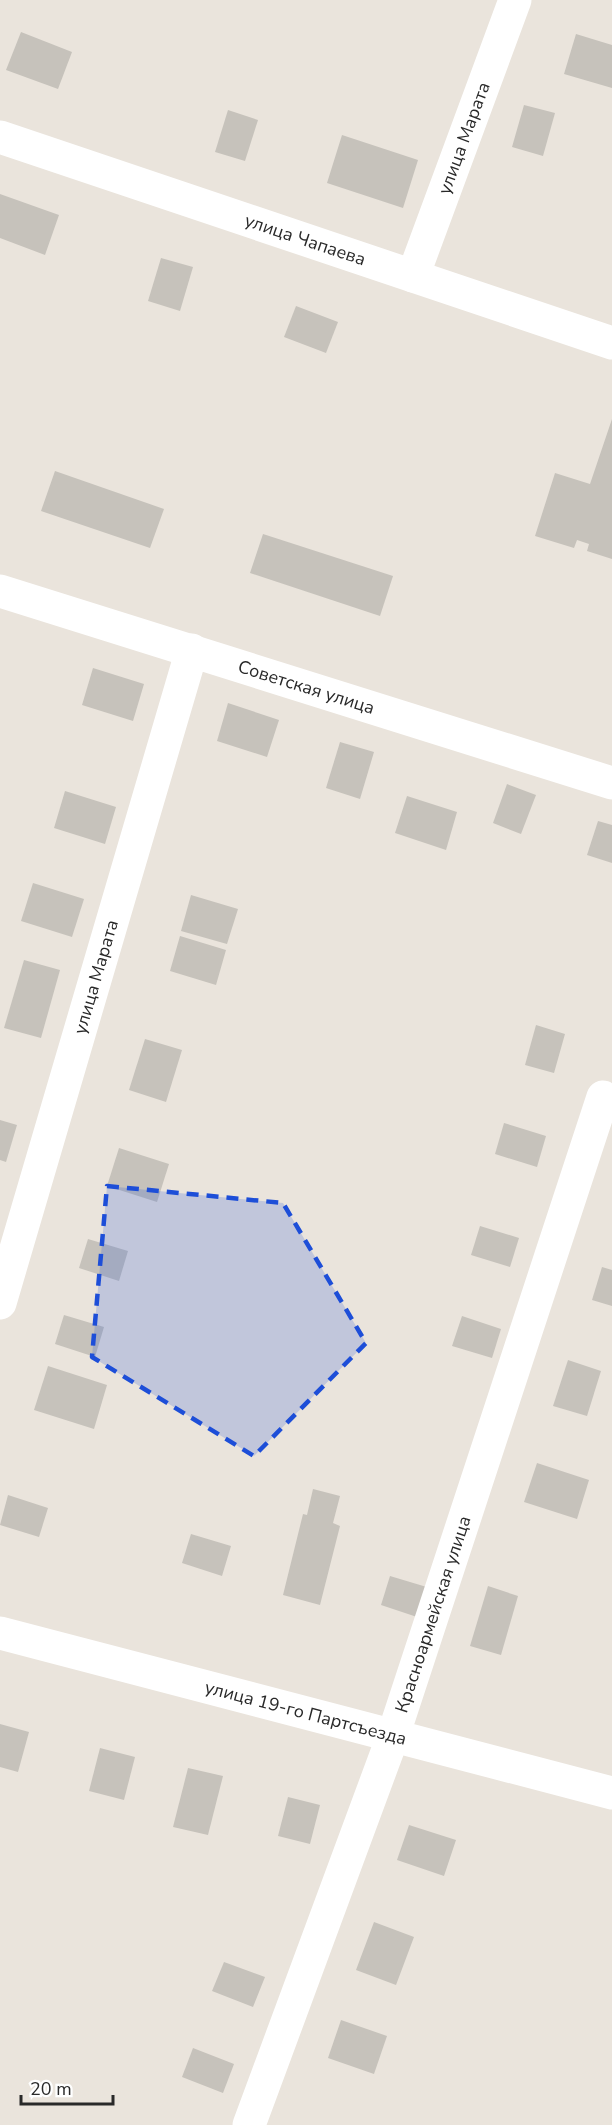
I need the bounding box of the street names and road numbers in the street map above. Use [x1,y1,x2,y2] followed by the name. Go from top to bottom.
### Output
[432,79,496,198] street label: улица Марата
[241,208,369,271] street label: улица Чапаева
[235,654,378,720] street label: Советская улица
[68,917,124,1037] street label: улица Марата
[389,1513,477,1716] street label: Красноармейская улица
[202,1675,409,1751] street label: улица 19-го Партсъезда

